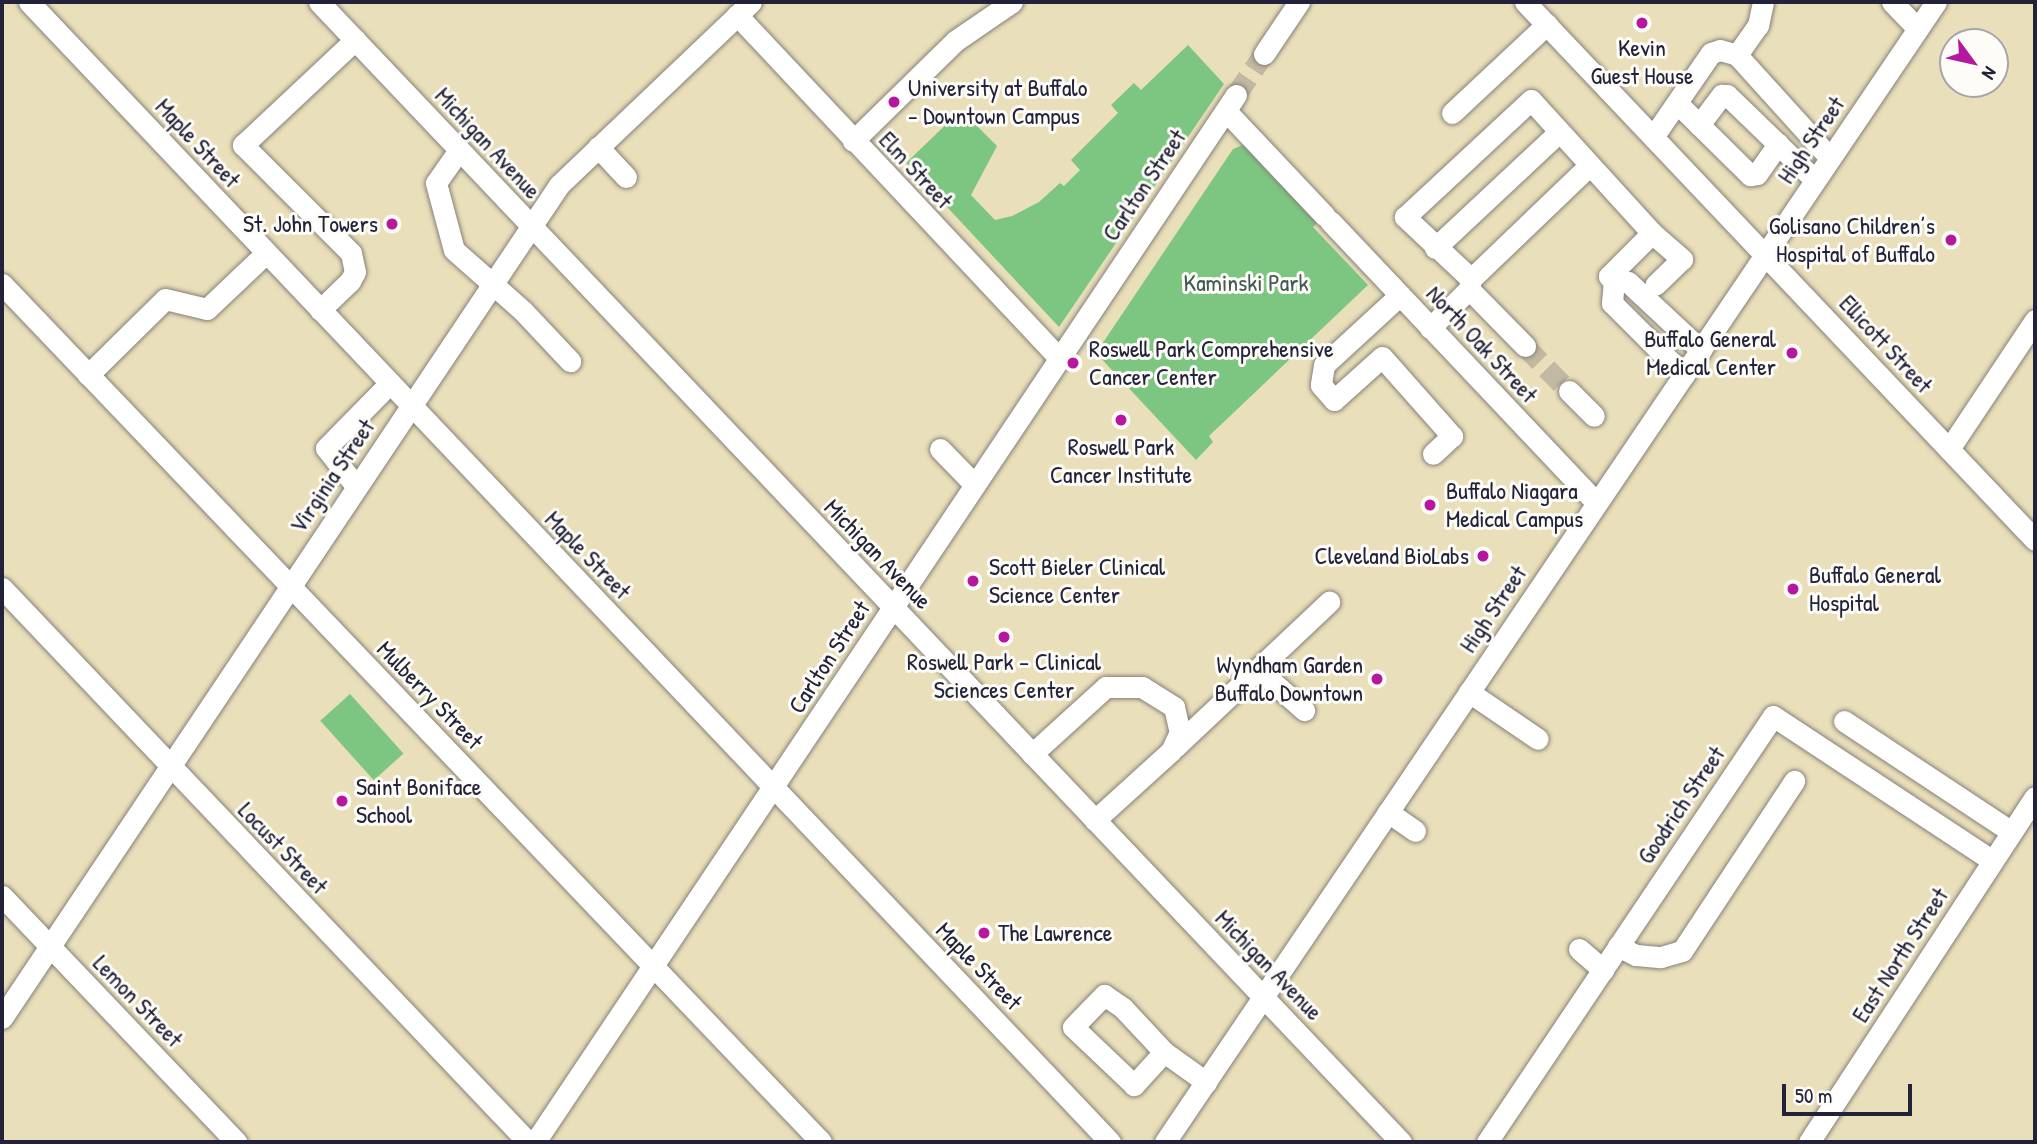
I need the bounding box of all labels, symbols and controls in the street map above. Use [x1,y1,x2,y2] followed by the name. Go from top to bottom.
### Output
[1634,15,1650,31] marker: Kevin Guest House
[1939,28,2009,98] north arrow
[1591,34,1693,90] place label: Kevin Guest House
[1976,62,2004,85] text: N
[908,74,1087,130] place label: University at Buffalo - Downtown Campus
[429,81,547,205] street label: Michigan Avenue
[1771,91,1851,189] street label: High Street
[150,92,246,194] street label: Maple Street
[886,94,902,110] marker: University at Buffalo - Downtown Campus
[1096,124,1192,246] street label: Carlton Street
[873,126,959,214] street label: Elm Street
[243,210,378,238] place label: St. John Towers
[1769,212,1935,268] place label: Golisano Children’s Hospital of Buffalo
[384,216,400,232] marker: St. John Towers
[1941,230,1961,250] marker: Golisano Children’s Hospital of Buffalo
[1184,269,1308,297] park label: Kaminski Park
[1420,279,1544,409] street label: North Oak Street
[1833,289,1939,399] street label: Ellicott Street
[1644,325,1776,381] place label: Buffalo General Medical Center
[1089,335,1333,391] place label: Roswell Park Comprehensive Cancer Center
[1782,343,1802,363] marker: Buffalo General Medical Center
[1063,353,1083,373] marker: Roswell Park Comprehensive Cancer Center
[1111,410,1131,430] marker: Roswell Park Cancer Institute
[283,414,381,538] street label: Virginia Street
[1050,433,1192,489] place label: Roswell Park Cancer Institute
[1446,477,1583,533] place label: Buffalo Niagara Medical Campus
[818,493,938,615] street label: Michigan Avenue
[1420,495,1440,515] marker: Buffalo Niagara Medical Campus
[539,505,637,605] street label: Maple Street
[1315,542,1469,570] place label: Cleveland BioLabs
[1475,548,1491,564] marker: Cleveland BioLabs
[989,553,1165,609] place label: Scott Bieler Clinical Science Center
[1453,560,1533,658] street label: High Street
[1809,561,1941,617] place label: Buffalo General Hospital
[963,571,983,591] marker: Scott Bieler Clinical Science Center
[1783,579,1803,599] marker: Buffalo General Hospital
[782,595,876,719] street label: Carlton Street
[996,629,1012,645] marker: Roswell Park – Clinical Sciences Center
[371,635,489,755] street label: Mulberry Street
[907,648,1101,704] place label: Roswell Park – Clinical Sciences Center
[1215,651,1363,707] place label: Wyndham Garden Buffalo Downtown
[1369,671,1385,687] marker: Wyndham Garden Buffalo Downtown
[1631,741,1731,869] street label: Goodrich Street
[356,773,481,829] place label: Saint Boniface School
[334,793,350,809] marker: Saint Boniface School
[232,796,334,900] street label: Locust Street
[1846,882,1954,1028] street label: East North Street
[1209,904,1329,1026] street label: Michigan Avenue
[930,916,1028,1016] street label: Maple Street
[998,919,1112,947] place label: The Lawrence
[976,925,992,941] marker: The Lawrence
[87,949,189,1053] street label: Lemon Street
[1785,1070,1914,1114] scale bar
[1795,1081,1832,1110] text: 50 m

